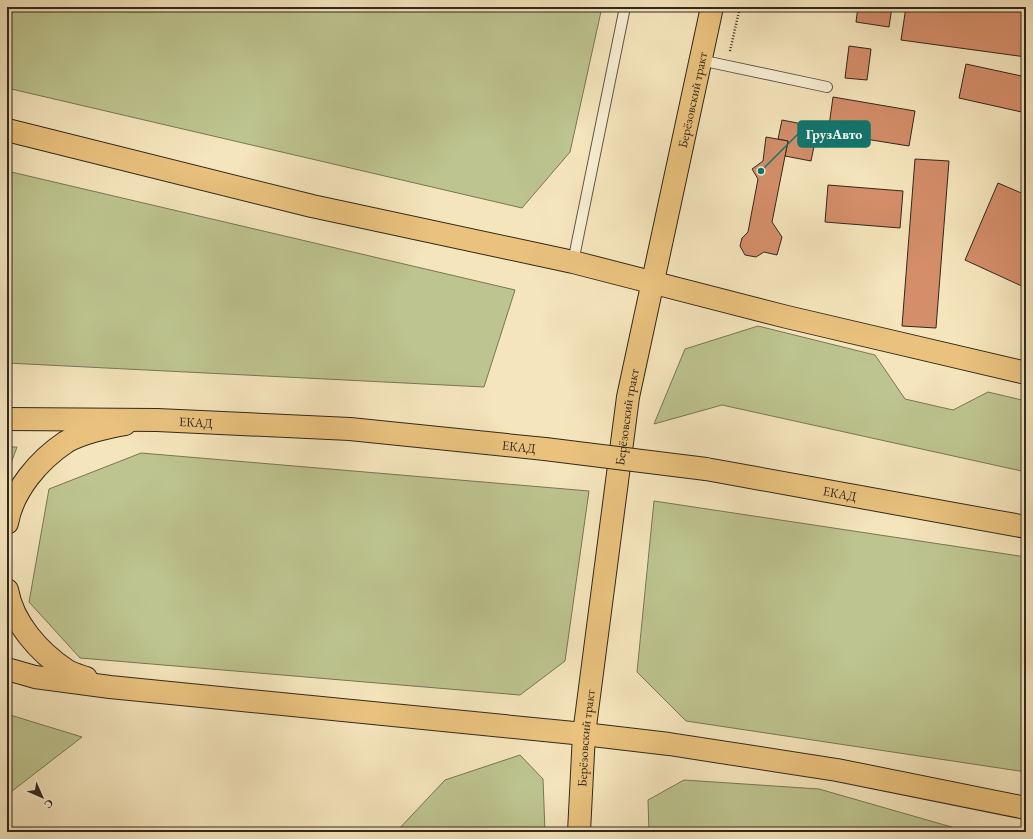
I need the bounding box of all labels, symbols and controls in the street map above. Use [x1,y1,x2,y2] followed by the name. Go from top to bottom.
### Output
[674,50,711,149] street label: Берёзовский тракт
[798,121,870,147] callout: ГрузАвто
[806,125,862,143] text: ГрузАвто
[611,366,643,466] street label: Берёзовский тракт
[178,413,213,432] street label: ЕКАД
[501,437,537,457] street label: ЕКАД
[821,482,858,505] street label: ЕКАД
[573,688,599,787] street label: Берёзовский тракт
[22,777,62,817] north arrow
[41,796,57,812] text: С

